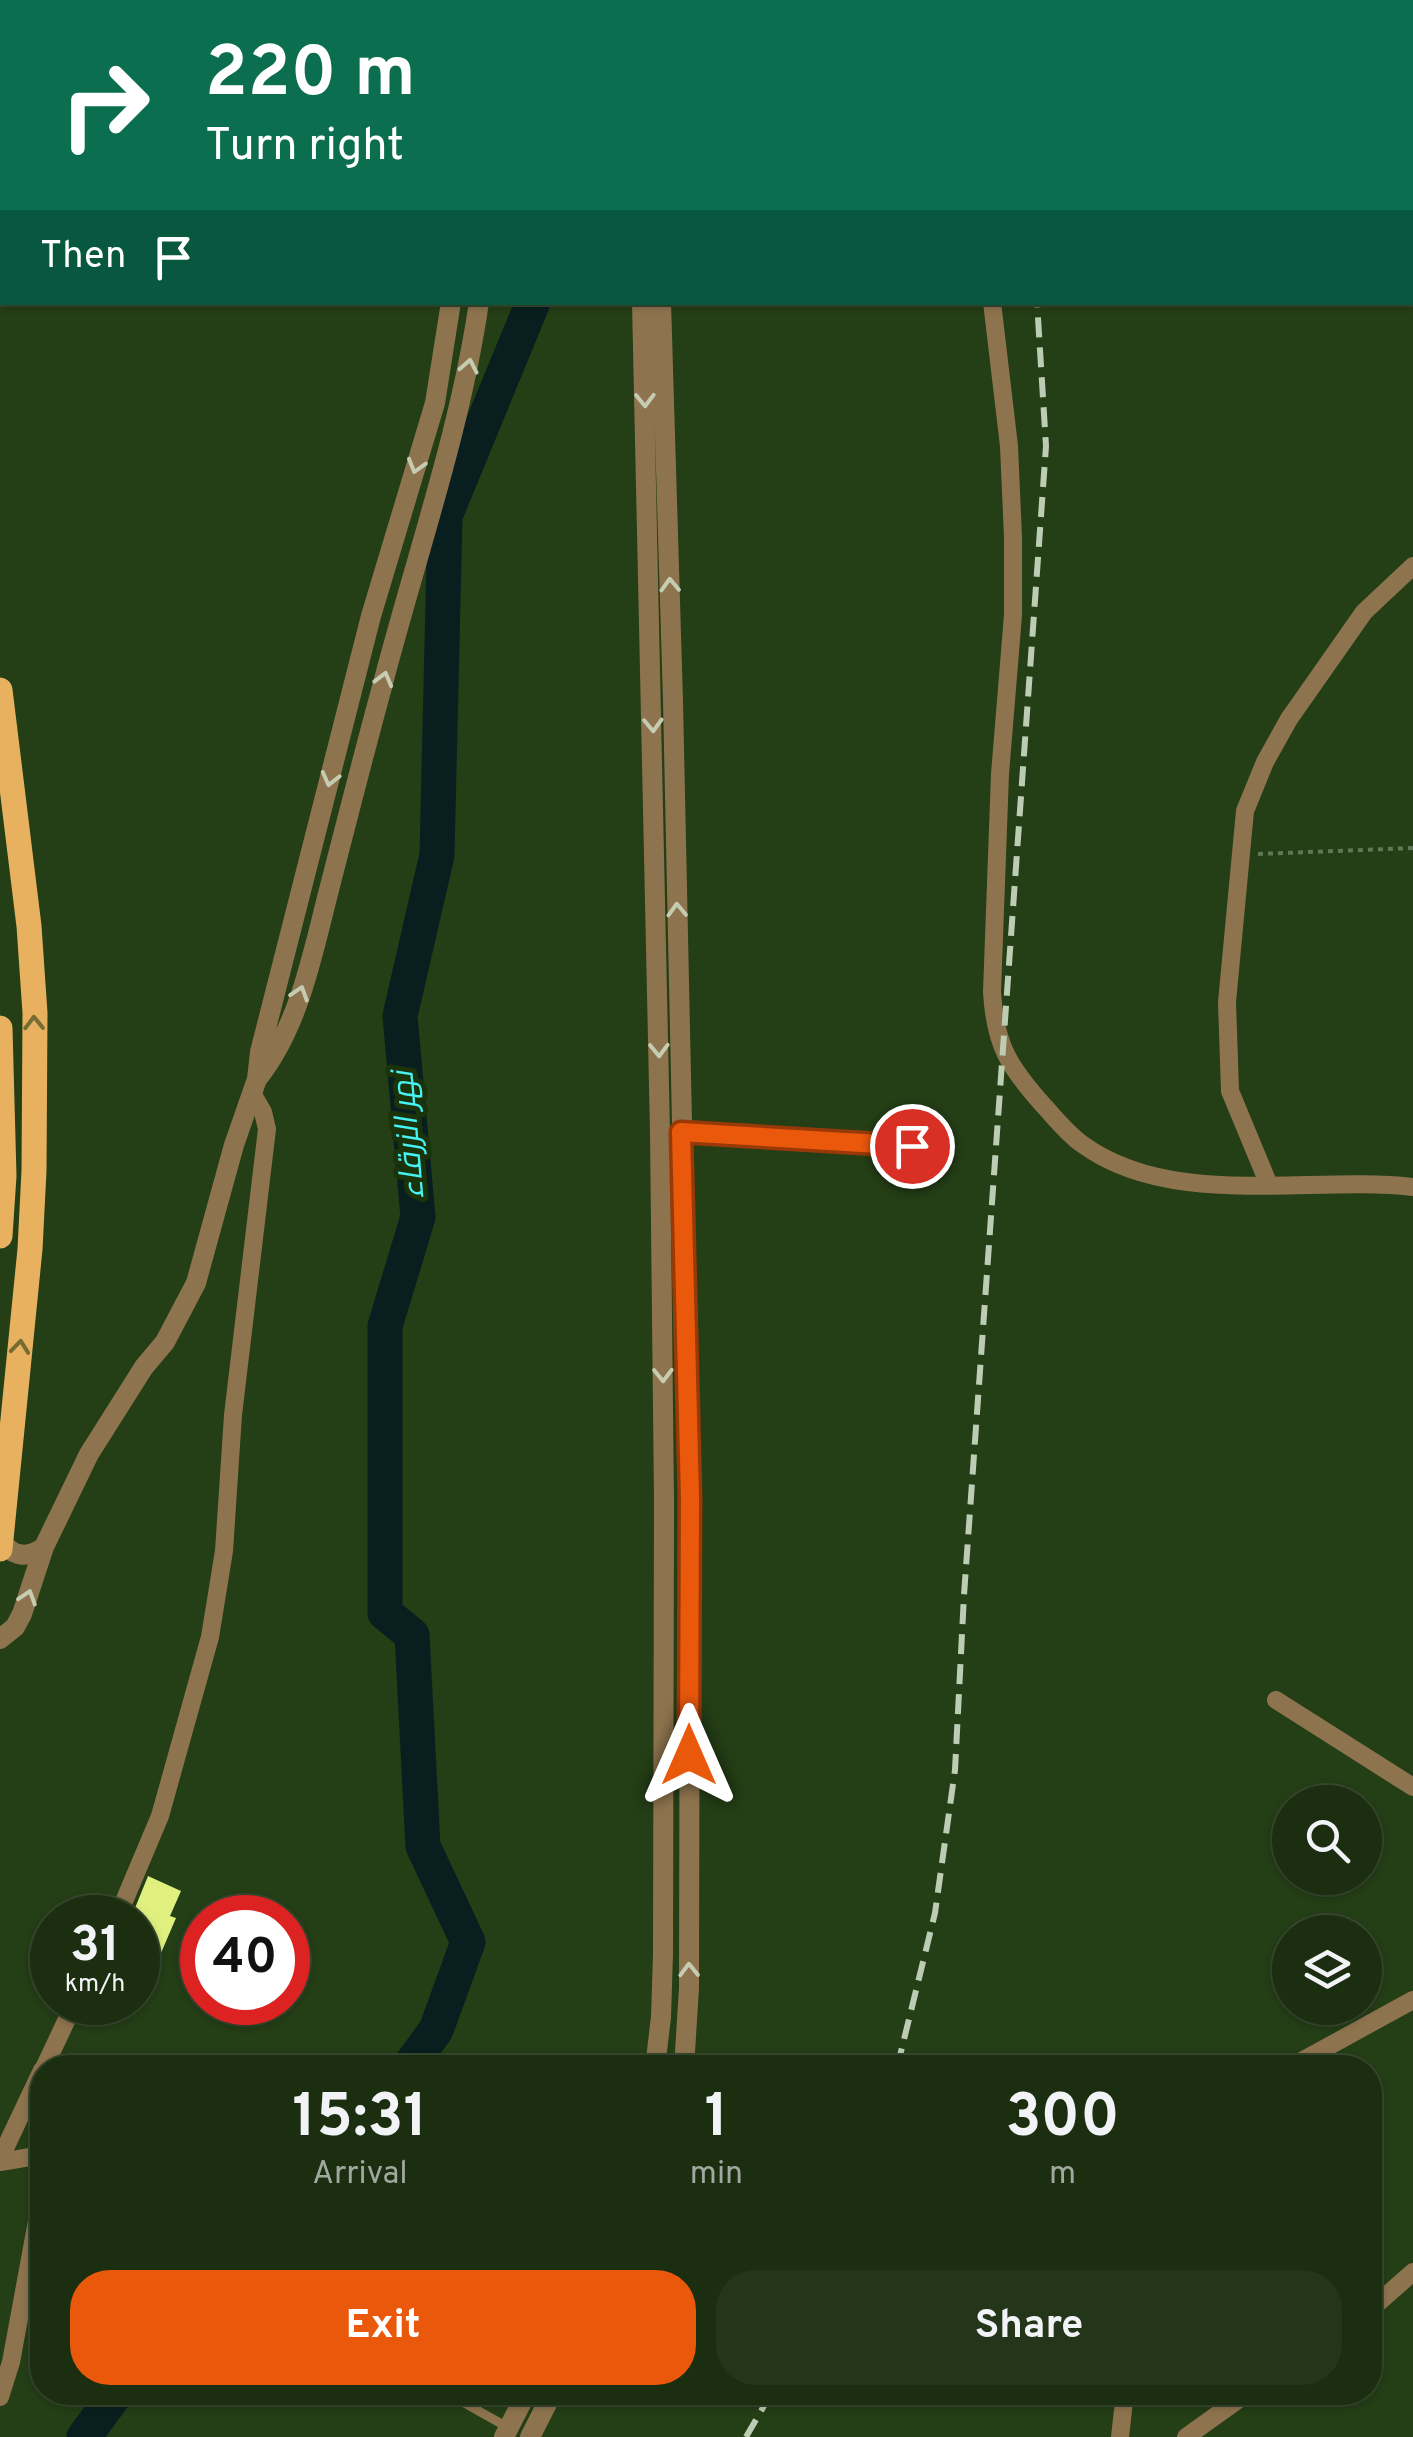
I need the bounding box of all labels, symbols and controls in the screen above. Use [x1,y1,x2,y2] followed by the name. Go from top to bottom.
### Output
[205,32,415,121] text: 220 m
[40,40,170,170] icon: right
[205,119,404,176] text: Turn right
[146,230,201,285] icon: arrive
[40,233,126,282] text: Then
[458,357,479,374] one-way arrow
[634,392,655,408] one-way arrow
[407,457,428,474] one-way arrow
[660,577,681,593] one-way arrow
[372,671,393,688] one-way arrow
[643,717,664,733] one-way arrow
[321,770,342,787] one-way arrow
[667,902,688,918] one-way arrow
[288,985,308,1002] one-way arrow
[24,1014,45,1030] one-way arrow
[648,1042,670,1058] one-way arrow
[384,1066,436,1201] water label: نهر الزرقاء
[870,1104,955,1189] pin
[885,1119,940,1174] icon: arrive
[9,1339,31,1355] one-way arrow
[652,1368,674,1383] one-way arrow
[16,1589,36,1606] one-way arrow
[637,1703,741,1807] position arrow
[1272,1785,1382,2025] map controls
[1272,1785,1382,1895] button: search
[180,1895,310,2025] speed limit sign: 40
[1272,1915,1382,2025] button: layers
[70,1916,120,1979] text: 31
[678,1962,700,1978] one-way arrow
[65,1969,125,2001] text: km/h
[292,2082,427,2158] text: 15:31
[704,2082,728,2158] text: 1
[1005,2082,1120,2158] text: 300
[312,2155,408,2195] text: Arrival
[690,2155,743,2195] text: min
[1049,2155,1076,2195] text: m
[70,2270,696,2385] button: Exit
[716,2270,1342,2385] button: Share

